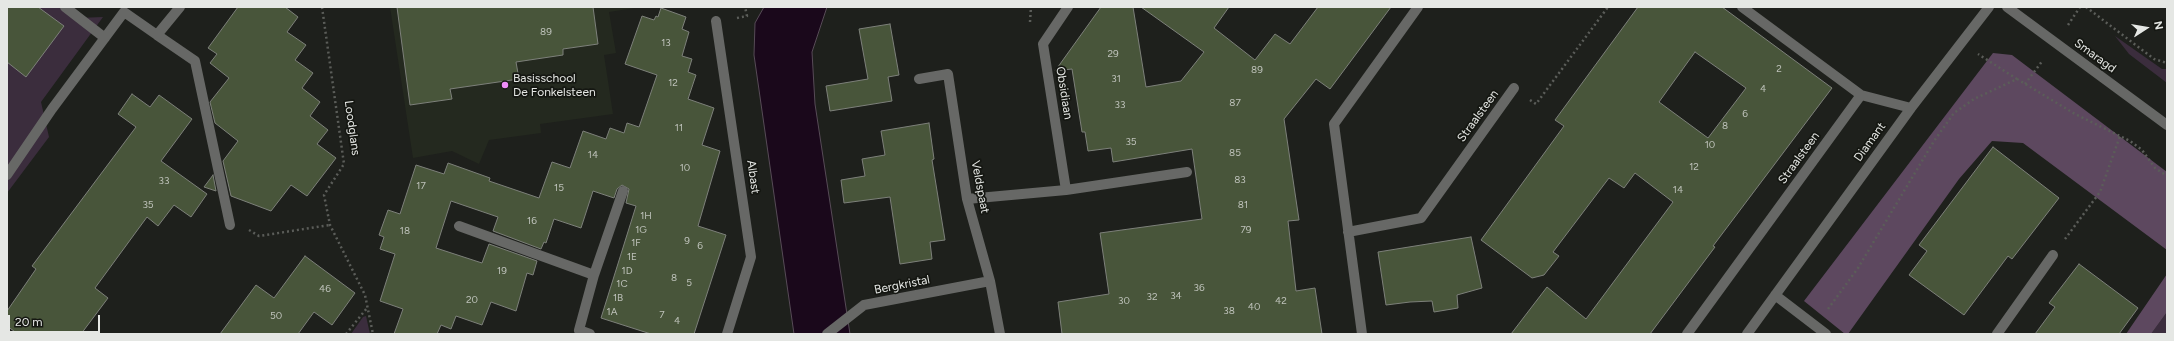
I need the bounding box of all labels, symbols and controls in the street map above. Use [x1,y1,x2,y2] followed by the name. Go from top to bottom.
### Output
[2126,8,2166,48] north arrow
[2151,20,2165,31] text: N
[540,26,552,38] house number: 89
[2071,36,2119,76] street label: Smaragd
[661,37,671,49] house number: 13
[1107,48,1119,60] house number: 29
[1776,63,1782,75] house number: 2
[1251,64,1263,76] house number: 89
[1053,65,1075,121] street label: Obsidiaan
[513,71,596,99] place label: Basisschool De Fonkelsteen
[1111,73,1121,85] house number: 31
[668,77,678,89] house number: 12
[500,80,510,90] marker: Basisschool De Fonkelsteen
[1760,83,1766,95] house number: 4
[1454,87,1502,145] street label: Straalsteen
[1229,97,1241,109] house number: 87
[1115,99,1125,111] house number: 33
[341,100,363,156] street label: Loodglans
[1742,108,1748,120] house number: 6
[1722,120,1728,132] house number: 8
[1851,120,1889,164] street label: Diamant
[675,122,683,134] house number: 11
[1775,129,1823,187] street label: Straalsteen
[1125,136,1137,148] house number: 35
[1705,139,1715,151] house number: 10
[1229,147,1241,159] house number: 85
[588,149,598,161] house number: 14
[744,159,762,195] street label: Albast
[968,159,992,215] street label: Veldspaat
[1689,161,1699,173] house number: 12
[680,162,690,174] house number: 10
[1234,174,1246,186] house number: 83
[159,175,169,187] house number: 33
[416,180,426,192] house number: 17
[554,182,564,194] house number: 15
[1673,184,1683,196] house number: 14
[142,199,154,211] house number: 35
[1238,199,1248,211] house number: 81
[640,210,652,222] house number: 1H
[527,215,537,227] house number: 16
[635,224,647,236] house number: 1G
[1240,224,1252,236] house number: 79
[400,225,410,237] house number: 18
[684,235,690,247] house number: 9
[631,237,641,249] house number: 1F
[697,240,703,252] house number: 6
[627,251,637,263] house number: 1E
[497,265,507,277] house number: 19
[621,265,633,277] house number: 1D
[671,272,677,284] house number: 8
[873,273,931,297] street label: Bergkristal
[686,277,692,289] house number: 5
[616,278,628,290] house number: 1C
[1193,282,1205,294] house number: 36
[319,283,331,295] house number: 46
[1170,290,1182,302] house number: 34
[1146,291,1158,303] house number: 32
[613,292,623,304] house number: 1B
[466,294,478,306] house number: 20
[1118,295,1130,307] house number: 30
[1275,295,1287,307] house number: 42
[1248,301,1260,313] house number: 40
[1223,305,1235,317] house number: 38
[607,306,617,318] house number: 1A
[10,307,102,333] scale bar
[659,309,665,321] house number: 7
[270,310,282,322] house number: 50
[15,315,43,329] text: 20 m
[674,315,680,327] house number: 4

